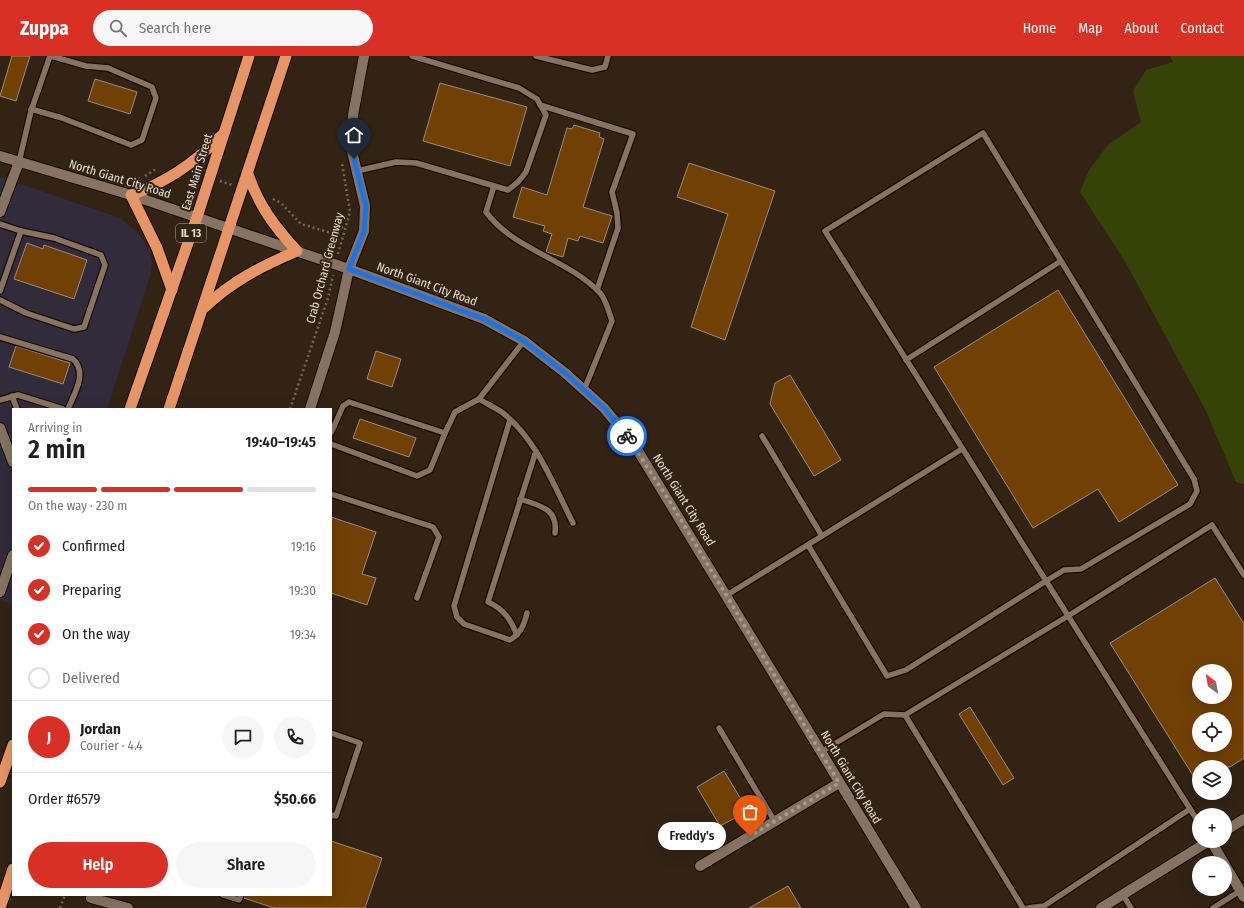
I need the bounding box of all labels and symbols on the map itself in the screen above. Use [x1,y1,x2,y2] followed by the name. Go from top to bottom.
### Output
[337,118,371,159] pin
[179,132,215,212] street label: East Main Street
[67,157,173,201] street label: North Giant City Road
[303,210,347,325] street label: Crab Orchard Greenway
[176,224,206,242] road number: IL 13
[375,259,479,309] street label: North Giant City Road
[607,416,647,456] courier
[650,451,718,549] street label: North Giant City Road
[1192,664,1232,704] north arrow
[818,728,884,826] street label: North Giant City Road
[733,795,767,836] pin
[658,822,726,850] callout: Freddy's

